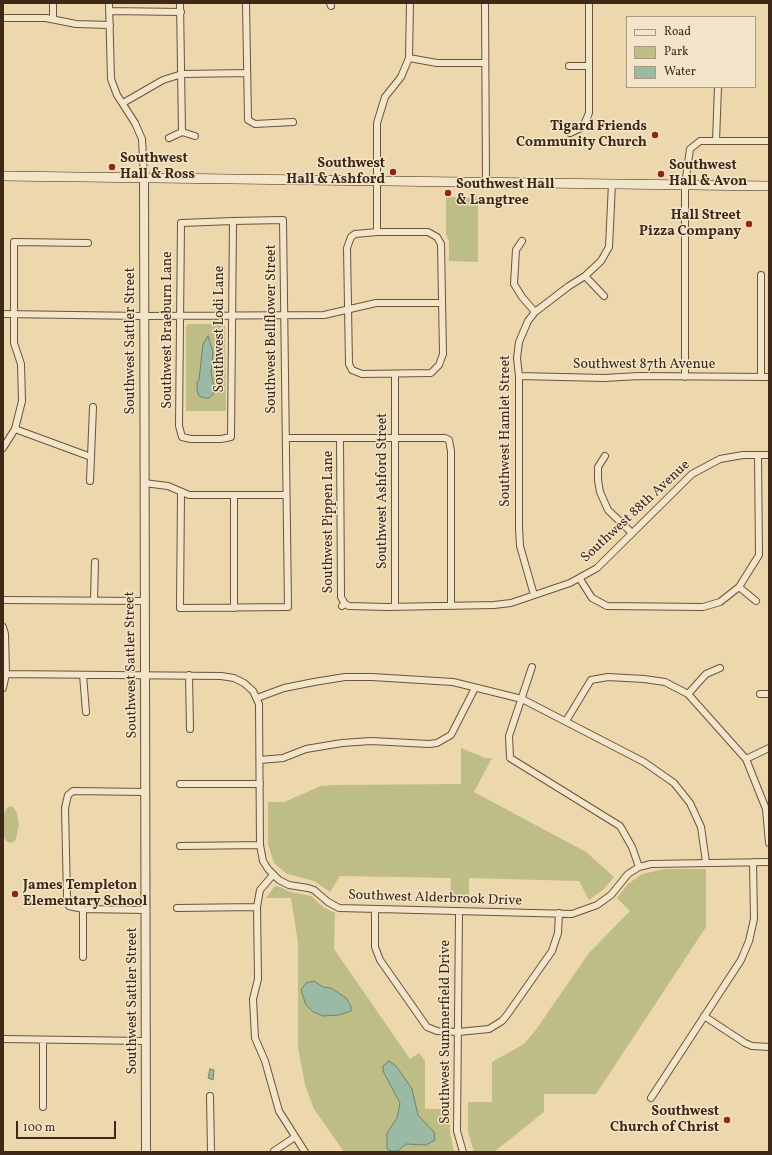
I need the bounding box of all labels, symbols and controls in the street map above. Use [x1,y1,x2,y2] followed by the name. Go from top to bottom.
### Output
[626,16,756,88] legend
[664,24,691,40] text: Road
[664,44,689,60] text: Park
[664,64,696,80] text: Water
[516,119,647,152] place label: Tigard Friends Community Church
[650,130,660,140] marker: Tigard Friends Community Church
[120,151,195,184] place label: Southwest Hall & Ross
[286,156,385,188] place label: Southwest Hall & Ashford
[669,158,747,190] place label: Southwest Hall & Avon
[107,162,117,172] marker: Southwest Hall & Ross
[388,167,398,177] marker: Southwest Hall & Ashford
[656,169,666,179] marker: Southwest Hall & Avon
[456,177,555,210] place label: Southwest Hall & Langtree
[443,188,453,198] marker: Southwest Hall & Langtree
[639,208,741,240] place label: Hall Street Pizza Company
[744,219,754,229] marker: Hall Street Pizza Company
[264,244,280,414] street label: Southwest Bellflower Street
[160,251,176,409] street label: Southwest Braeburn Lane
[212,266,228,392] street label: Southwest Lodi Lane
[123,267,139,415] street label: Southwest Sattler Street
[498,355,514,507] street label: Southwest Hamlet Street
[573,357,715,373] street label: Southwest 87th Avenue
[375,413,391,569] street label: Southwest Ashford Street
[321,451,337,593] street label: Southwest Pippen Lane
[578,457,694,567] street label: Southwest 88th Avenue
[122,591,142,739] street label: Southwest Sattler Street
[23,878,147,910] place label: James Templeton Elementary School
[348,888,522,910] street label: Southwest Alderbrook Drive
[10,889,20,899] marker: James Templeton Elementary School
[125,927,141,1075] street label: Southwest Sattler Street
[438,940,454,1124] street label: Southwest Summerfield Drive
[610,1104,719,1136] place label: Southwest Church of Christ
[18,1113,118,1139] scale bar
[722,1115,732,1125] marker: Southwest Church of Christ
[23,1120,55,1136] text: 100 m

